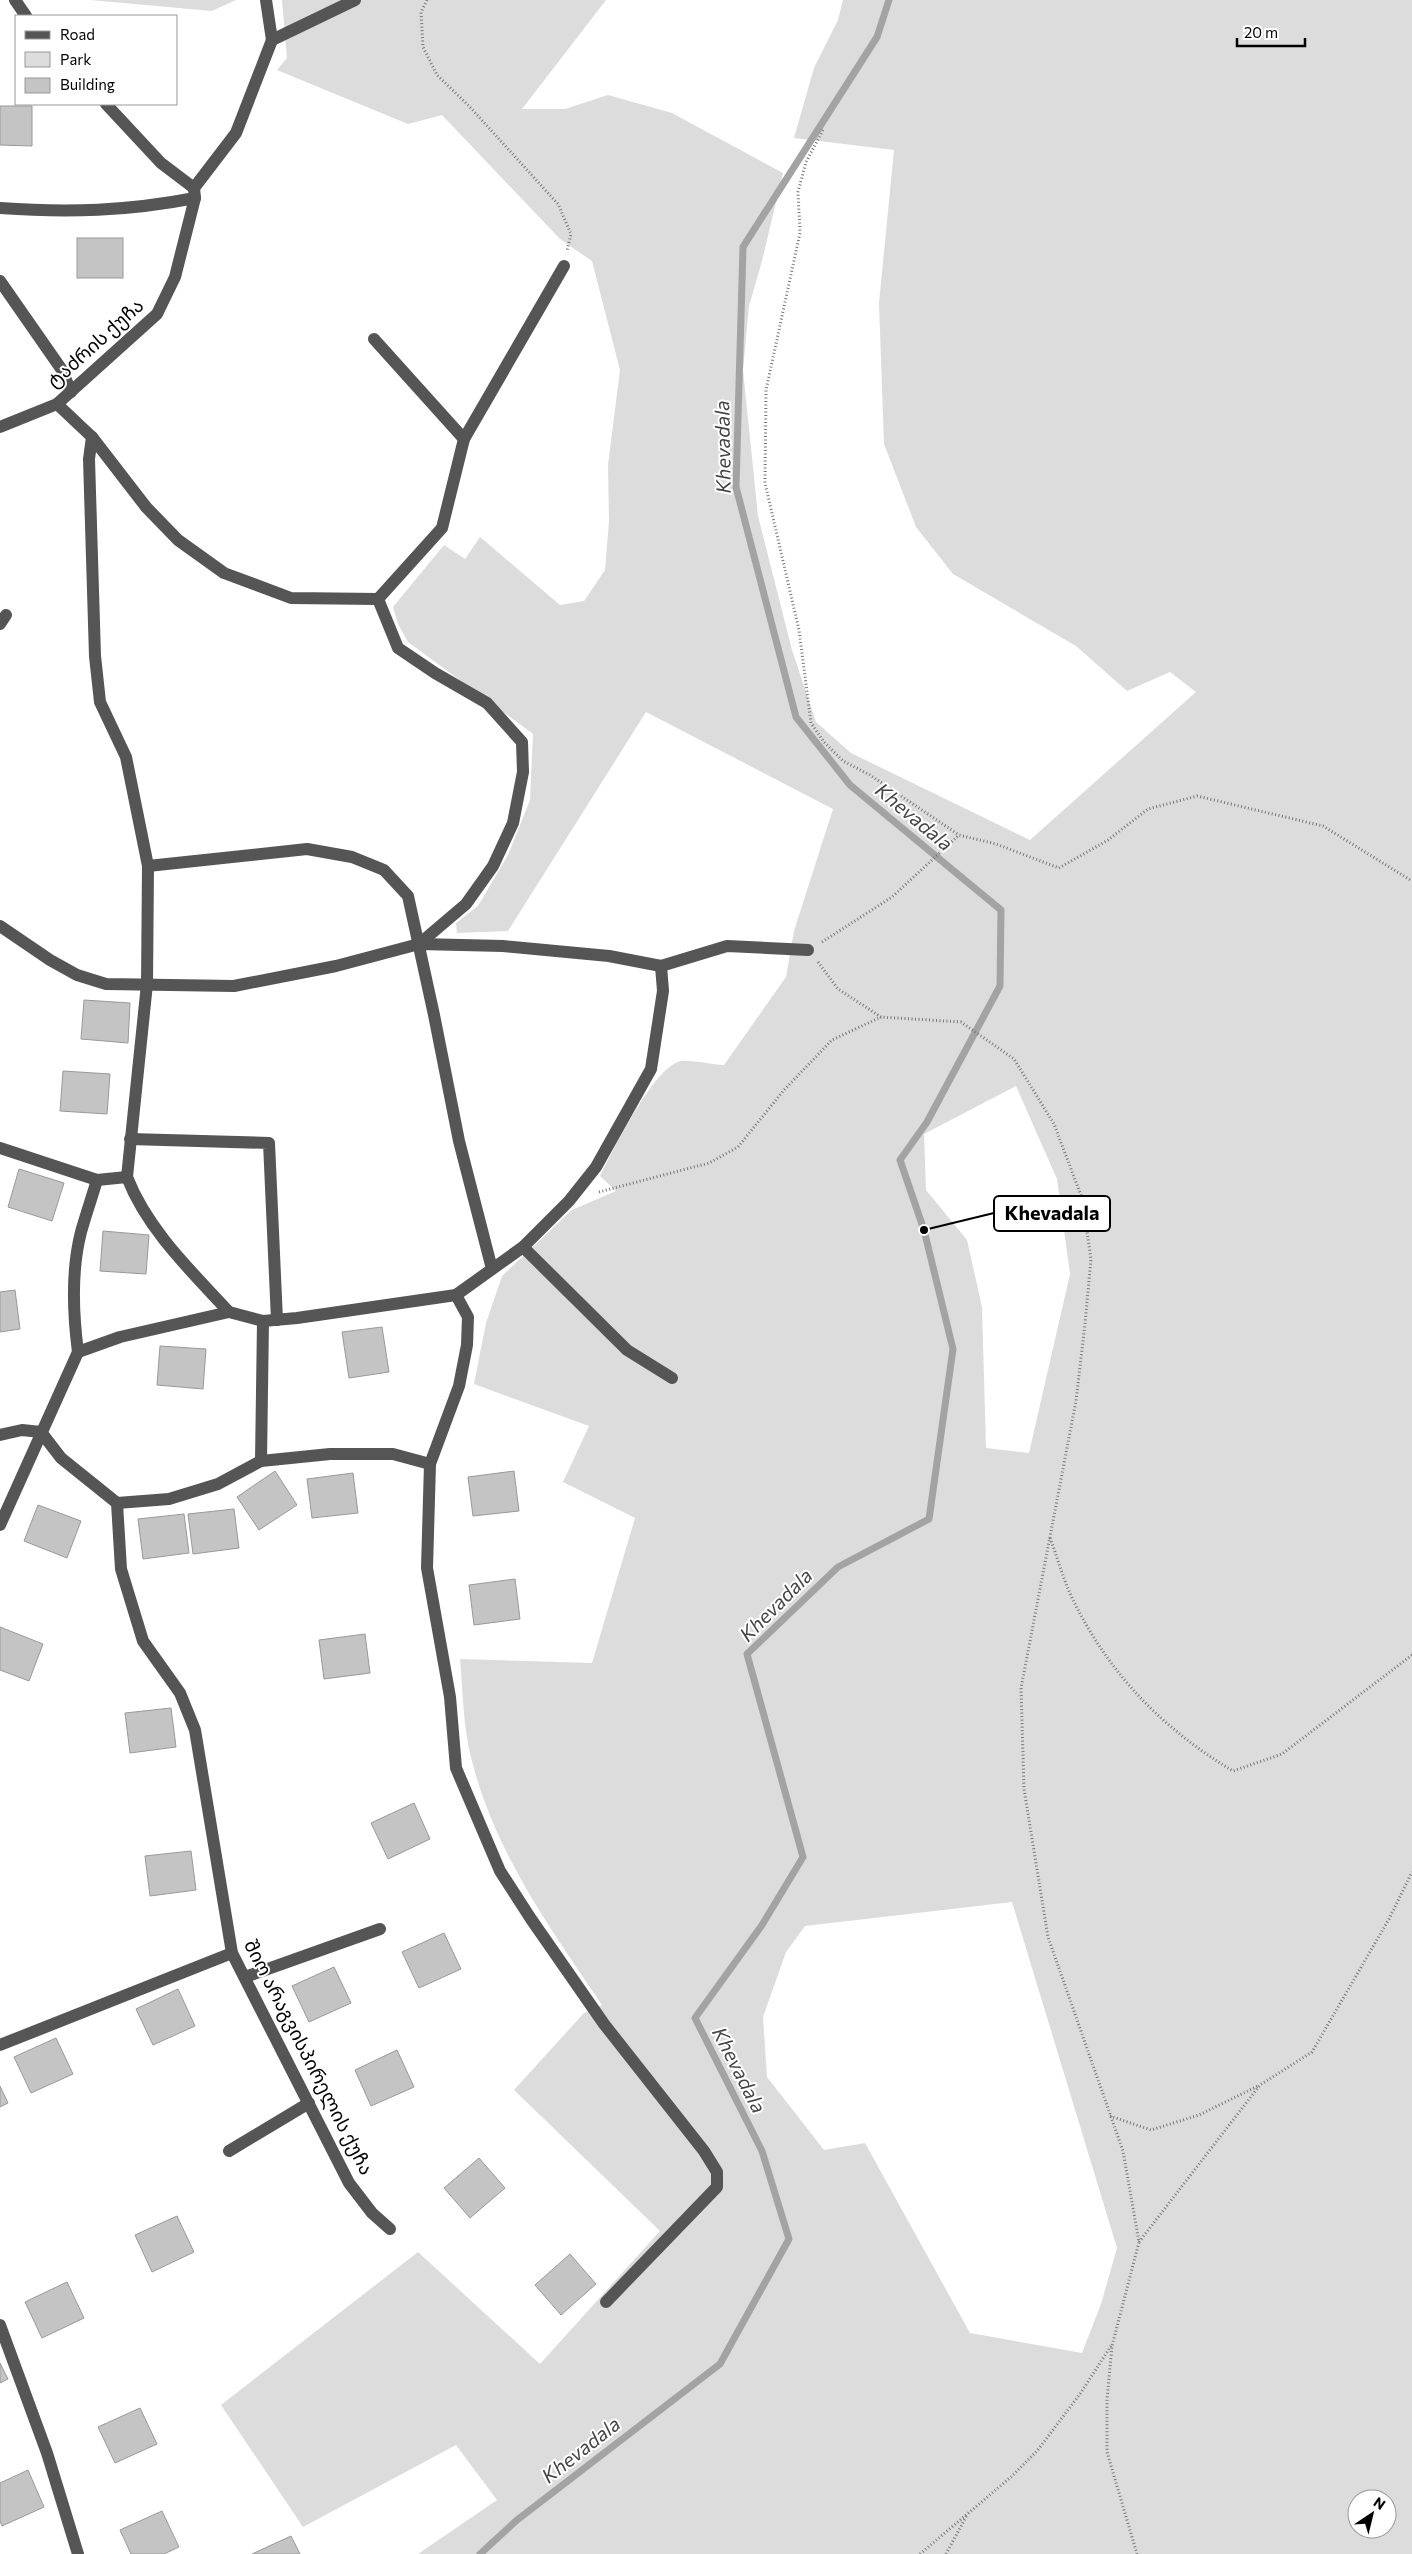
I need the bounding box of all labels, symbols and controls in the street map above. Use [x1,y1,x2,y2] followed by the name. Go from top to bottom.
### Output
[15,15,178,105] legend
[1237,15,1304,47] scale bar
[1244,23,1278,41] text: 20 m
[60,25,95,43] text: Road
[60,50,91,68] text: Park
[60,75,115,93] text: Building
[42,293,148,393] street label: ტაძრის ქუჩა
[709,400,735,494] water label: Khevadala
[871,777,958,855] water label: Khevadala
[994,1196,1110,1231] callout: Khevadala
[1004,1200,1100,1224] text: Khevadala
[734,1563,817,1646] water label: Khevadala
[238,1935,379,2179] street label: შიო არაგვისპირელის ქუჩა
[708,2023,772,2117] water label: Khevadala
[536,2411,625,2487] water label: Khevadala
[1347,2489,1397,2539] north arrow
[1371,2493,1389,2513] text: N

